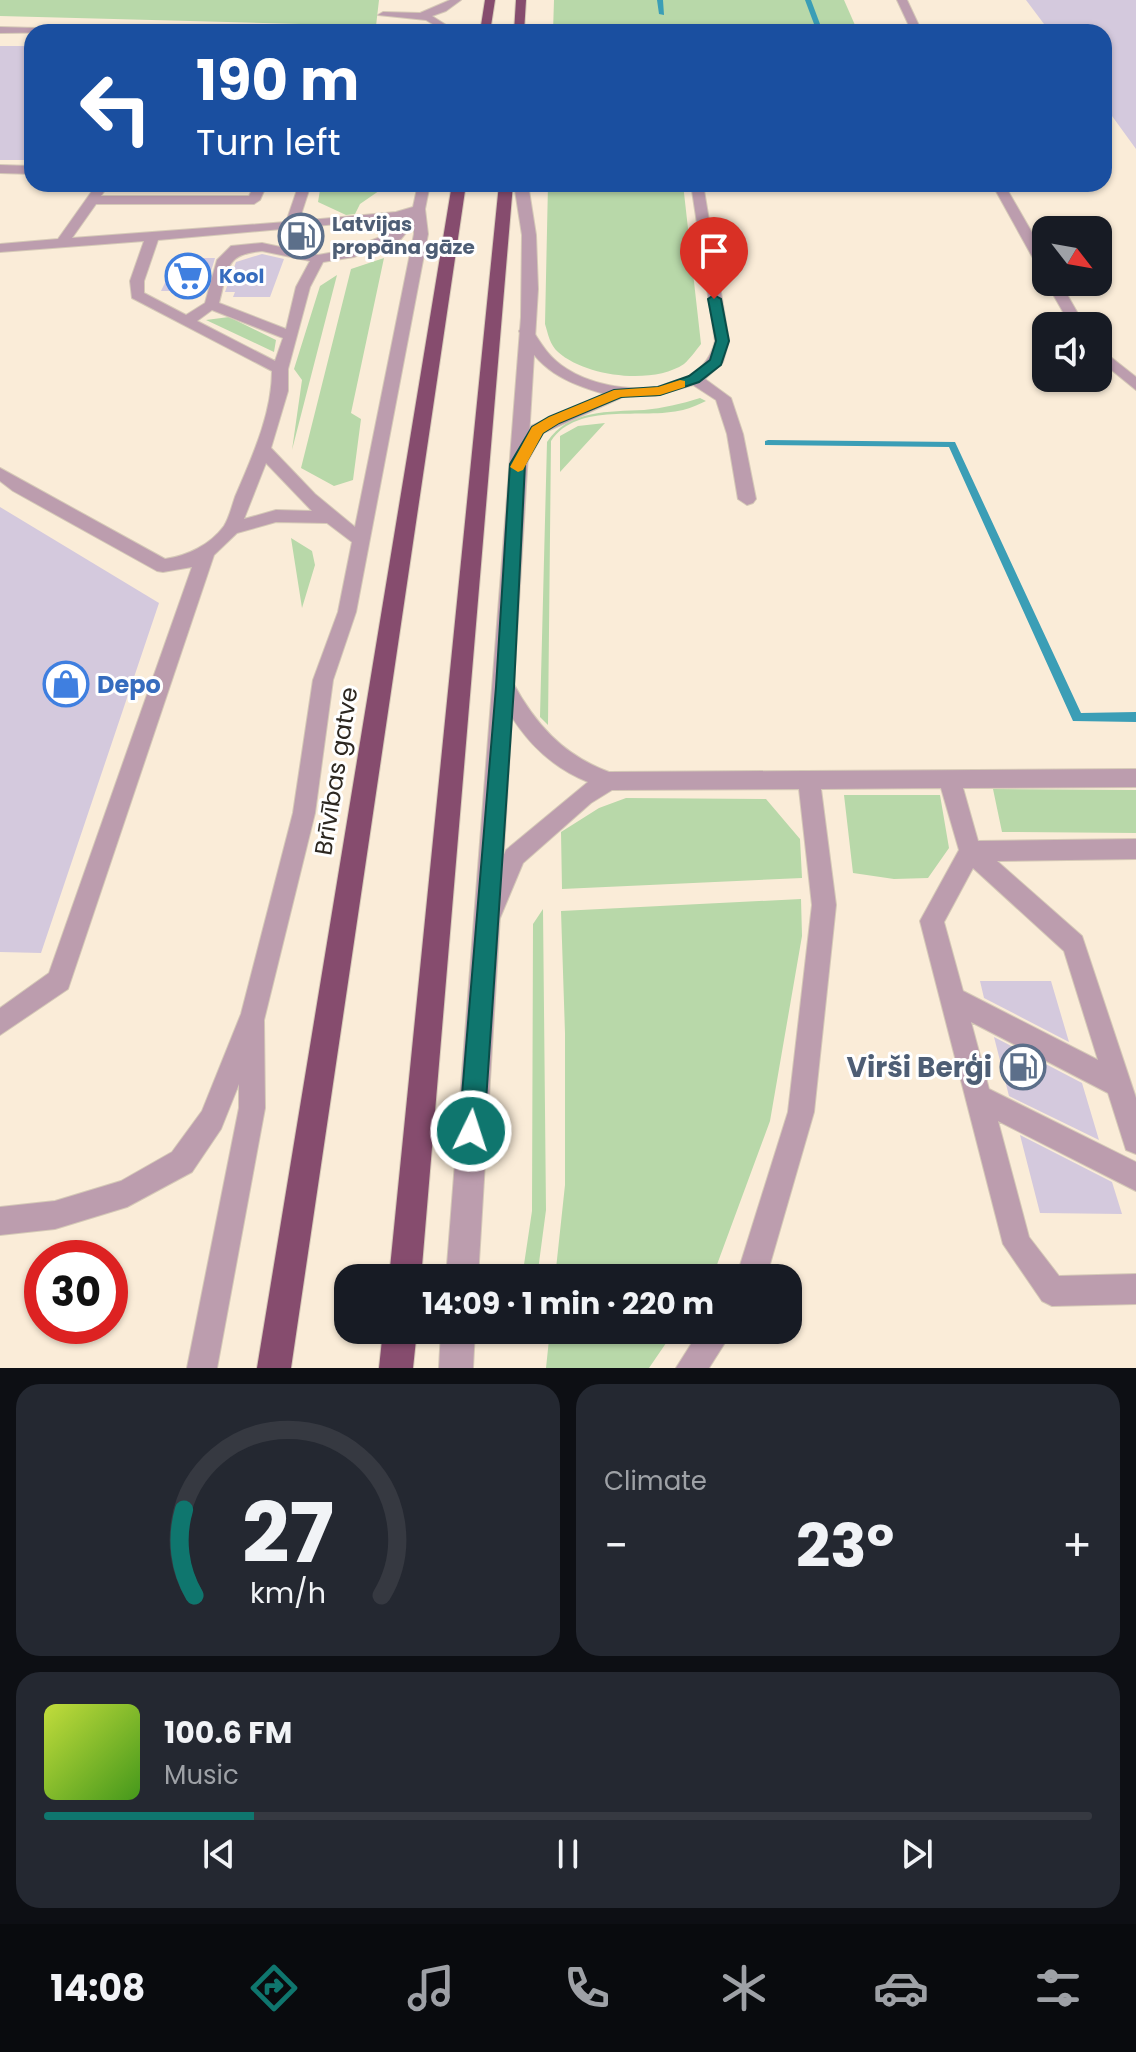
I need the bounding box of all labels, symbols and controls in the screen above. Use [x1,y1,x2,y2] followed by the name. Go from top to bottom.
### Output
[196,41,359,120] text: 190 m
[64,56,168,160] icon: left
[196,117,341,168] text: Turn left
[332,210,475,261] place label: Latvijas propāna gāze
[277,212,325,260] fuel station icon: Latvijas propāna gāze
[1032,216,1112,296] north arrow
[1032,216,1112,392] map controls
[680,217,748,299] pin
[692,229,736,273] icon: arrive
[164,252,212,300] supermarket icon: Kool
[219,262,264,290] place label: Kool
[1032,312,1112,392] button: sound
[42,660,90,708] shop icon: Depo
[97,668,161,701] place label: Depo
[306,685,366,857] street label: Brīvības gatve
[999,1043,1047,1091] fuel station icon: Virši Berģi
[847,1048,992,1087] place label: Virši Berģi
[429,1089,513,1173] position arrow
[24,1240,128,1344] speed limit sign: 30
[422,1282,714,1325] text: 14:09 · 1 min · 220 m
[604,1463,707,1499] text: Climate
[242,1475,334,1591] text: 27
[796,1504,894,1588] text: 23°
[604,1515,628,1576] text: −
[1062,1515,1092,1576] text: +
[250,1573,326,1613] text: km/h
[164,1711,292,1754] text: 100.6 FM
[164,1757,239,1793] text: Music
[197,1832,241,1876] icon: previous
[546,1832,590,1876] icon: pause
[895,1832,939,1876] icon: next
[246,1960,302,2016] icon: directions
[403,1960,459,2016] icon: music
[559,1960,615,2016] icon: phone
[716,1960,772,2016] icon: climate
[873,1960,929,2016] icon: car
[1030,1960,1086,2016] icon: filters
[50,1963,145,2014] text: 14:08

